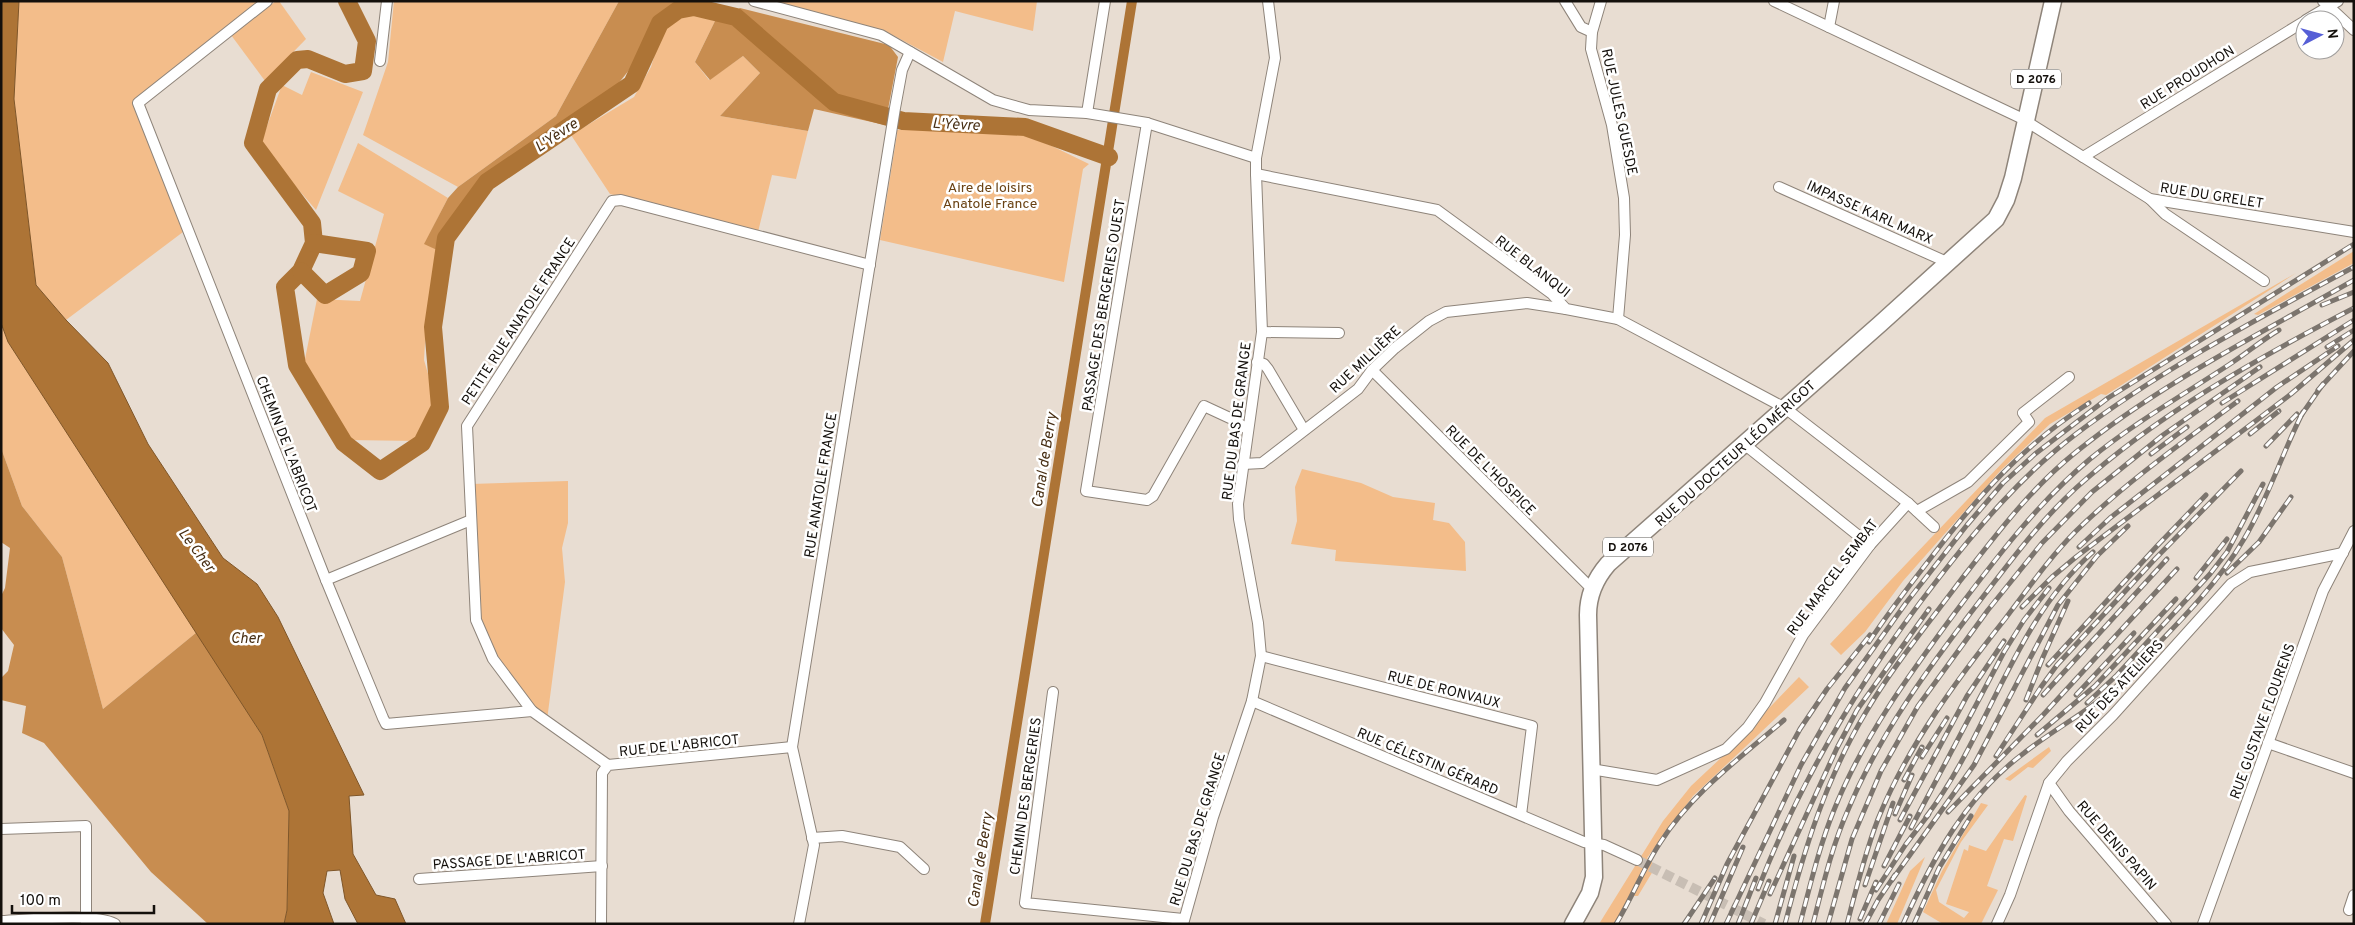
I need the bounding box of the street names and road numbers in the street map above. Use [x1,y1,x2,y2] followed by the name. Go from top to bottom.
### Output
[2138,43,2238,114] street label: RUE PROUDHON
[1597,47,1640,177] street label: RUE JULES GUESDE
[2011,70,2061,88] road number: D 2076
[1804,178,1935,249] street label: IMPASSE KARL MARX
[2159,180,2265,213] street label: RUE DU GRELET
[1079,198,1130,413] street label: PASSAGE DES BERGERIES OUEST
[1491,233,1573,302] street label: RUE BLANQUI
[459,235,580,409] street label: PETITE RUE ANATOLE FRANCE
[1326,322,1405,397] street label: RUE MILLIÈRE
[1219,341,1256,501] street label: RUE DU BAS DE GRANGE
[252,374,320,515] street label: CHEMIN DE L'ABRICOT
[1652,377,1820,531] street label: RUE DU DOCTEUR LÉO MÉRIGOT
[802,411,841,559] street label: RUE ANATOLE FRANCE
[1441,422,1539,520] street label: RUE DE L'HOSPICE
[1784,517,1882,639] street label: RUE MARCEL SEMBAT
[1603,538,1653,556] road number: D 2076
[2073,637,2168,737] street label: RUE DES ATELIERS
[2227,641,2300,802] street label: RUE GUSTAVE FLOURENS
[1385,668,1502,713] street label: RUE DE RONVAUX
[1007,716,1046,876] street label: CHEMIN DES BERGERIES
[1354,724,1501,800] street label: RUE CÉLESTIN GÉRARD
[618,732,740,761] street label: RUE DE L'ABRICOT
[1167,751,1230,908] street label: RUE DU BAS DE GRANGE
[2072,798,2159,894] street label: RUE DENIS PAPIN
[432,847,586,874] street label: PASSAGE DE L'ABRICOT

